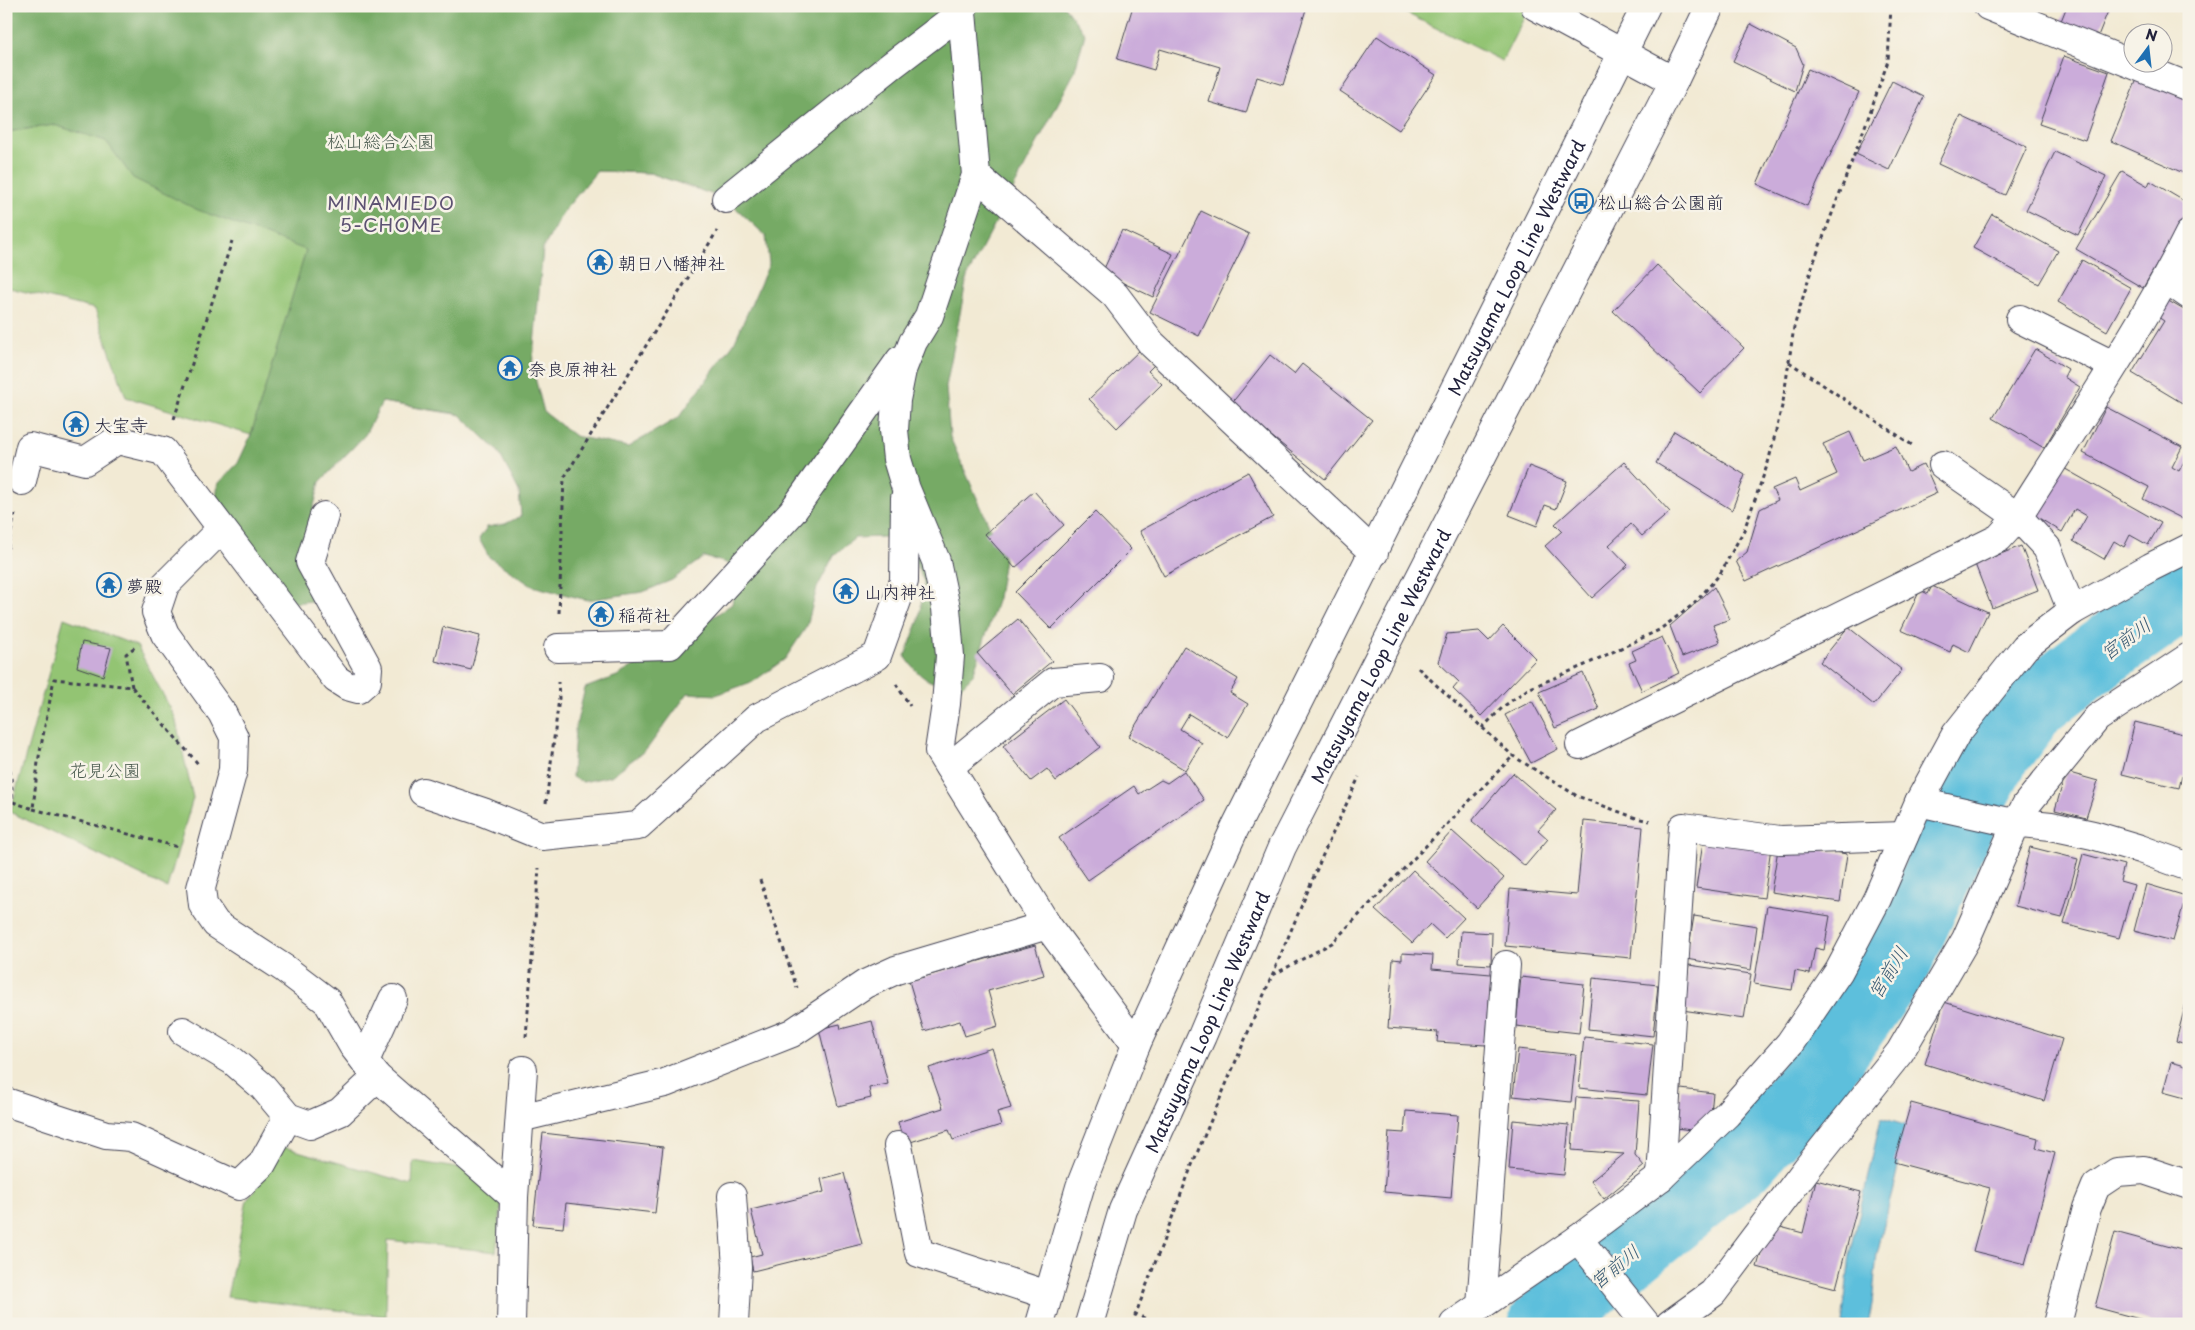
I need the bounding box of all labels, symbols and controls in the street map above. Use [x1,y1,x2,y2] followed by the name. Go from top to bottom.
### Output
[2122,22,2172,72] north arrow
[2143,23,2160,47] text: N
[327,127,435,154] park label: 松山総合公園
[1440,134,1591,400] street label: Matsuyama Loop Line Westward
[327,188,455,238] district label: MINAMIEDO 5-CHOME
[1568,188,1594,214] bus stop icon: 松山総合公園前
[1598,188,1724,215] place label: 松山総合公園前
[587,249,613,275] temple icon: 朝日八幡神社
[618,249,726,276] place label: 朝日八幡神社
[497,355,523,381] temple icon: 奈良原神社
[528,355,618,382] place label: 奈良原神社
[63,411,89,437] temple icon: 大宝寺
[94,411,148,438] place label: 大宝寺
[1303,524,1456,788] street label: Matsuyama Loop Line Westward
[96,572,122,598] temple icon: 夢殿
[126,572,162,599] place label: 夢殿
[833,578,859,604] temple icon: 山内神社
[864,578,936,605] place label: 山内神社
[588,601,614,627] temple icon: 稲荷社
[618,601,672,628] place label: 稲荷社
[2094,610,2156,666] water label: 宮前川
[69,756,141,783] park label: 花見公園
[1137,887,1275,1157] street label: Matsuyama Loop Line Westward
[1860,940,1914,1004] water label: 宮前川
[1583,1237,1645,1295] water label: 宮前川

